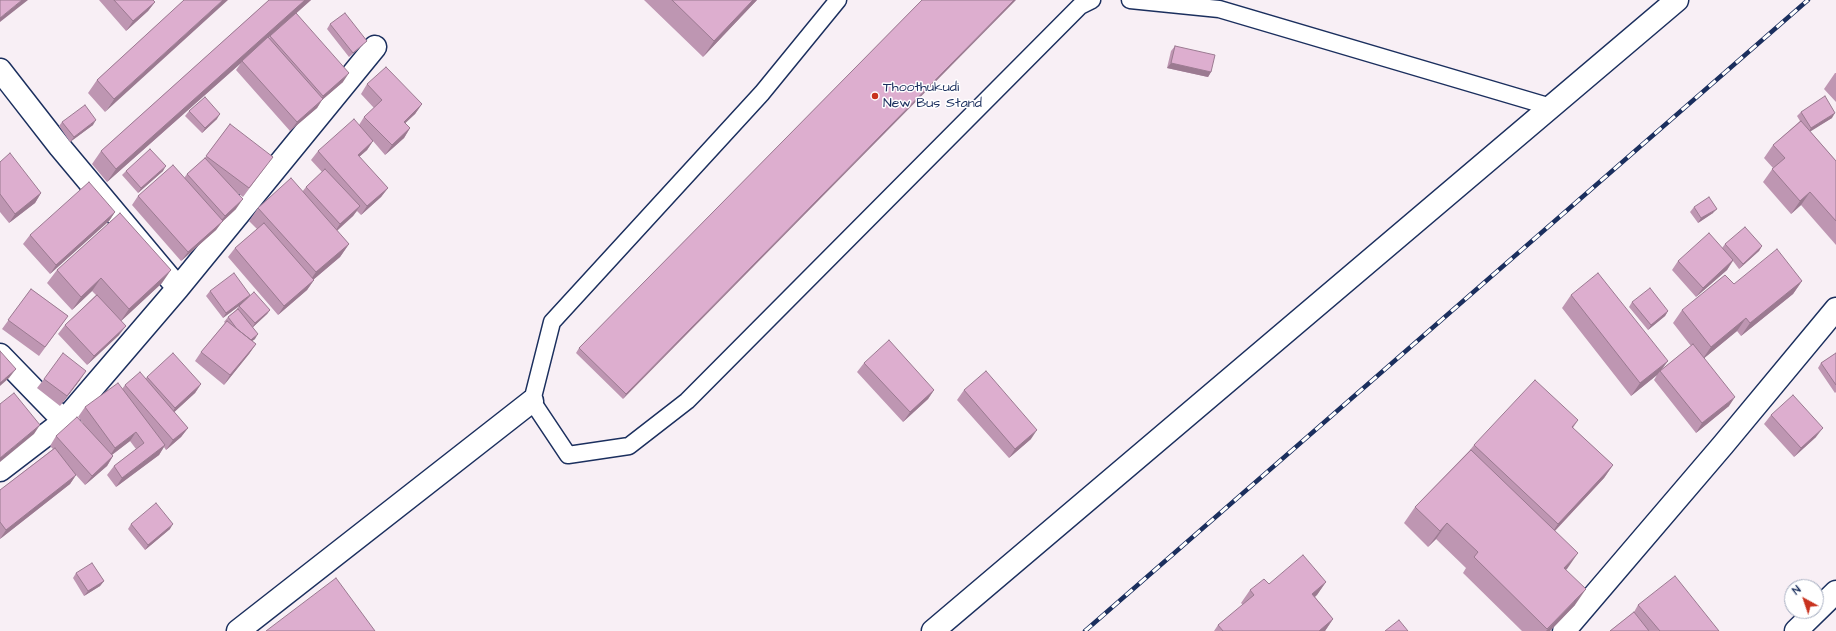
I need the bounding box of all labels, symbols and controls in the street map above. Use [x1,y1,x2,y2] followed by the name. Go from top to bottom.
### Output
[883,80,982,112] place label: Thoothukudi New Bus Stand
[870,91,880,101] marker: Thoothukudi New Bus Stand
[1784,579,1824,619] north arrow
[1789,582,1804,598] text: N

